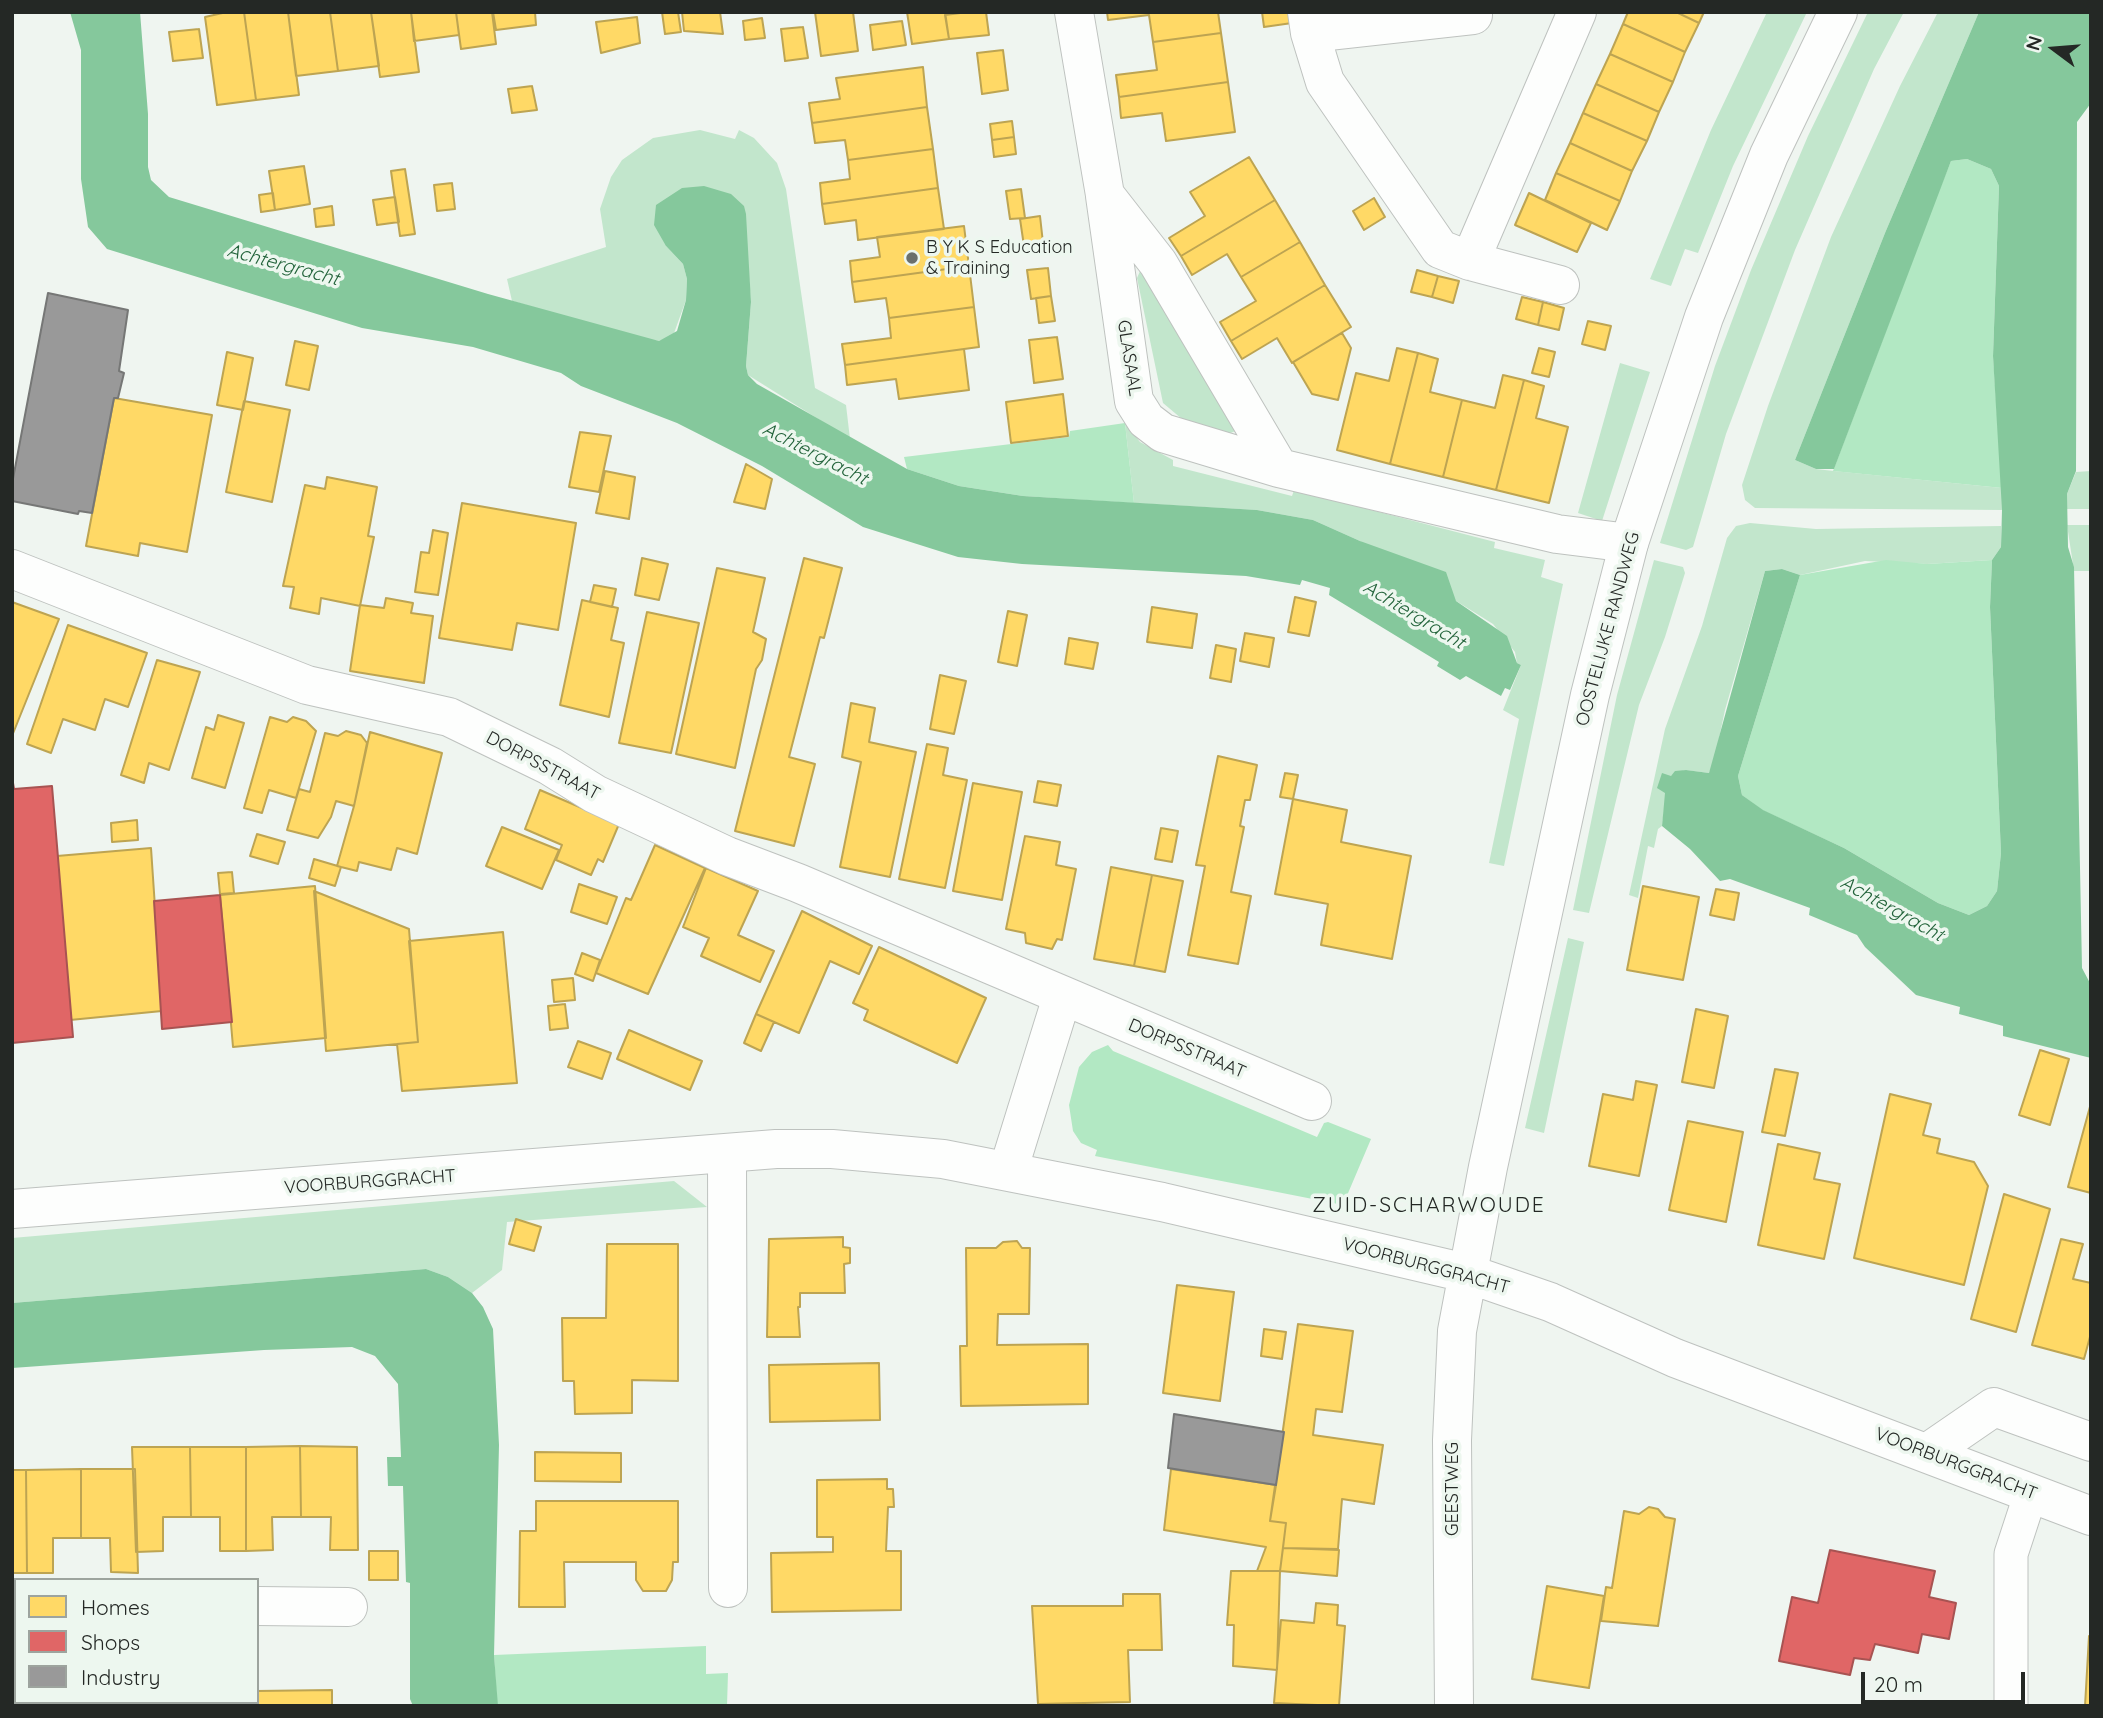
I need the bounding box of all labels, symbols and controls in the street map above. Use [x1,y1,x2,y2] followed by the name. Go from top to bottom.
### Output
[2019,14,2089,84] north arrow
[2020,33,2047,53] text: N
[926,237,1073,280] place label: B Y K S Education & Training
[225,239,341,291] water label: Achtergracht
[904,250,920,266] marker: B Y K S Education & Training
[1112,318,1146,398] street label: GLASAAL
[759,418,871,490] water label: Achtergracht
[1572,530,1644,728] street label: OOSTELIJKE RANDWEG
[1359,576,1469,654] water label: Achtergracht
[482,727,604,805] street label: DORPSSTRAAT
[1836,871,1948,947] water label: Achtergracht
[1125,1014,1249,1084] street label: DORPSSTRAAT
[283,1165,457,1199] street label: VOORBURGGRACHT
[1314,1193,1544,1219] district label: ZUID-SCHARWOUDE
[1340,1233,1512,1299] street label: VOORBURGGRACHT
[1872,1423,2040,1505] street label: VOORBURGGRACHT
[1442,1442,1464,1536] street label: GEESTWEG
[14,1578,259,1704] legend
[81,1594,150,1620] text: Homes
[81,1629,140,1655] text: Shops
[1865,1658,2030,1702] scale bar
[81,1664,160,1690] text: Industry
[1874,1671,1923,1697] text: 20 m

